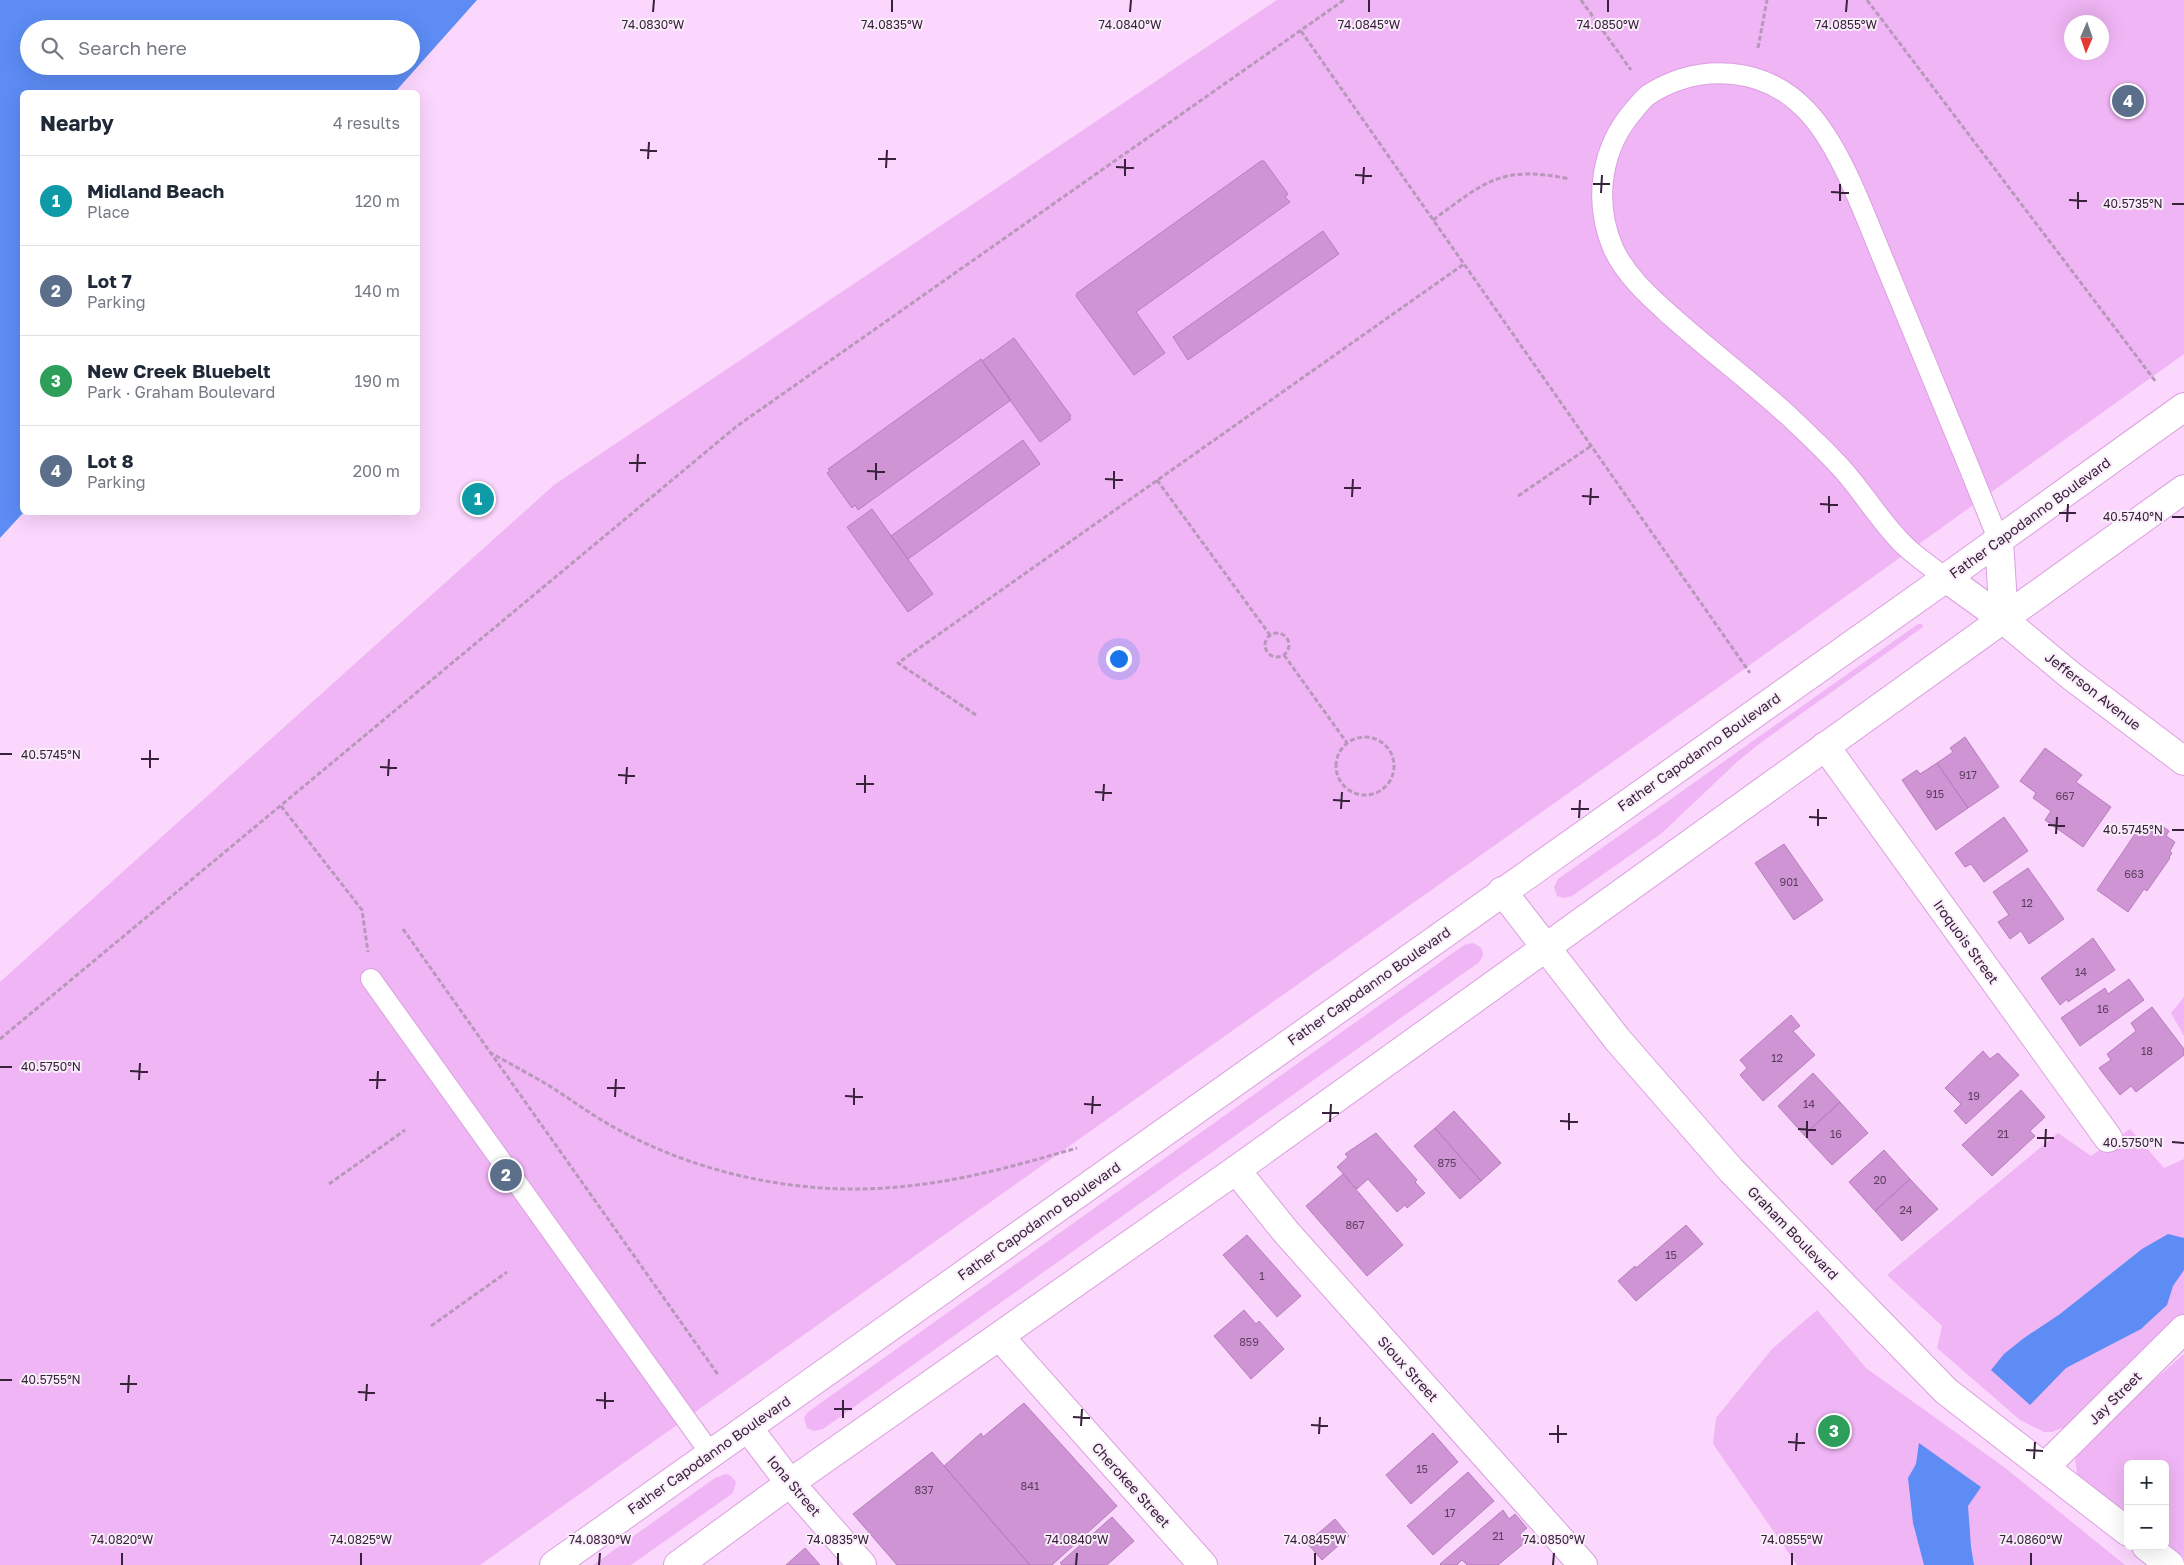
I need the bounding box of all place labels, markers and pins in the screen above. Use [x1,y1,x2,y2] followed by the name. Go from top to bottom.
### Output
[2112,82,2144,120] pin: 4
[462,480,494,518] pin: 1
[490,1156,522,1194] pin: 2
[1818,1412,1850,1450] pin: 3

